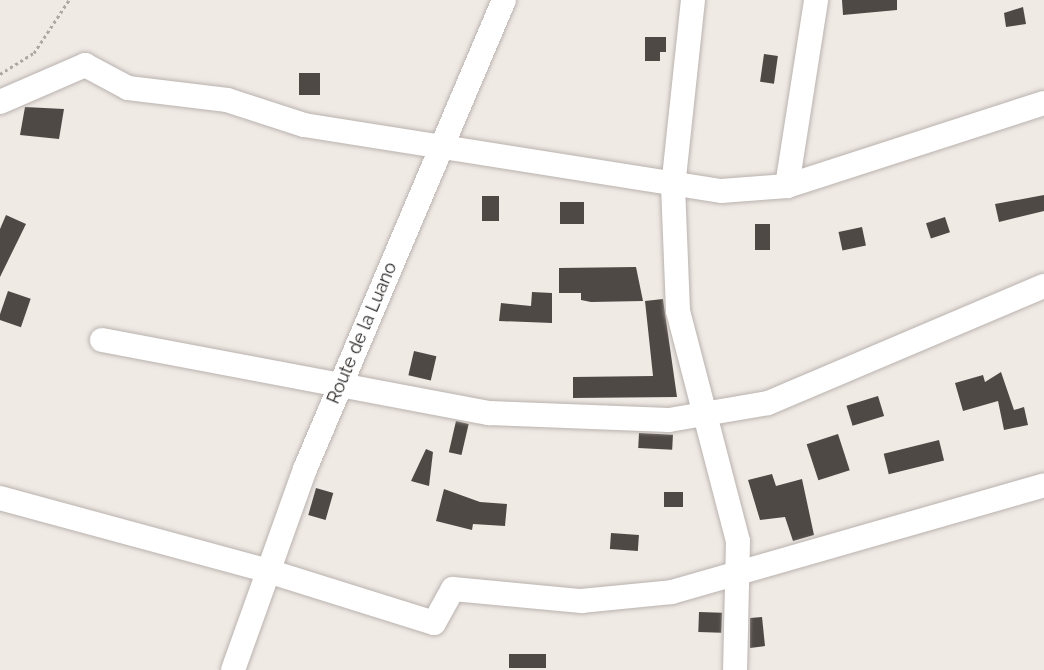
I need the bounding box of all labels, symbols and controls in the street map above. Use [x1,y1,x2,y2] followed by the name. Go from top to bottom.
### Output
[322,259,402,407] street label: Route de la Luano

